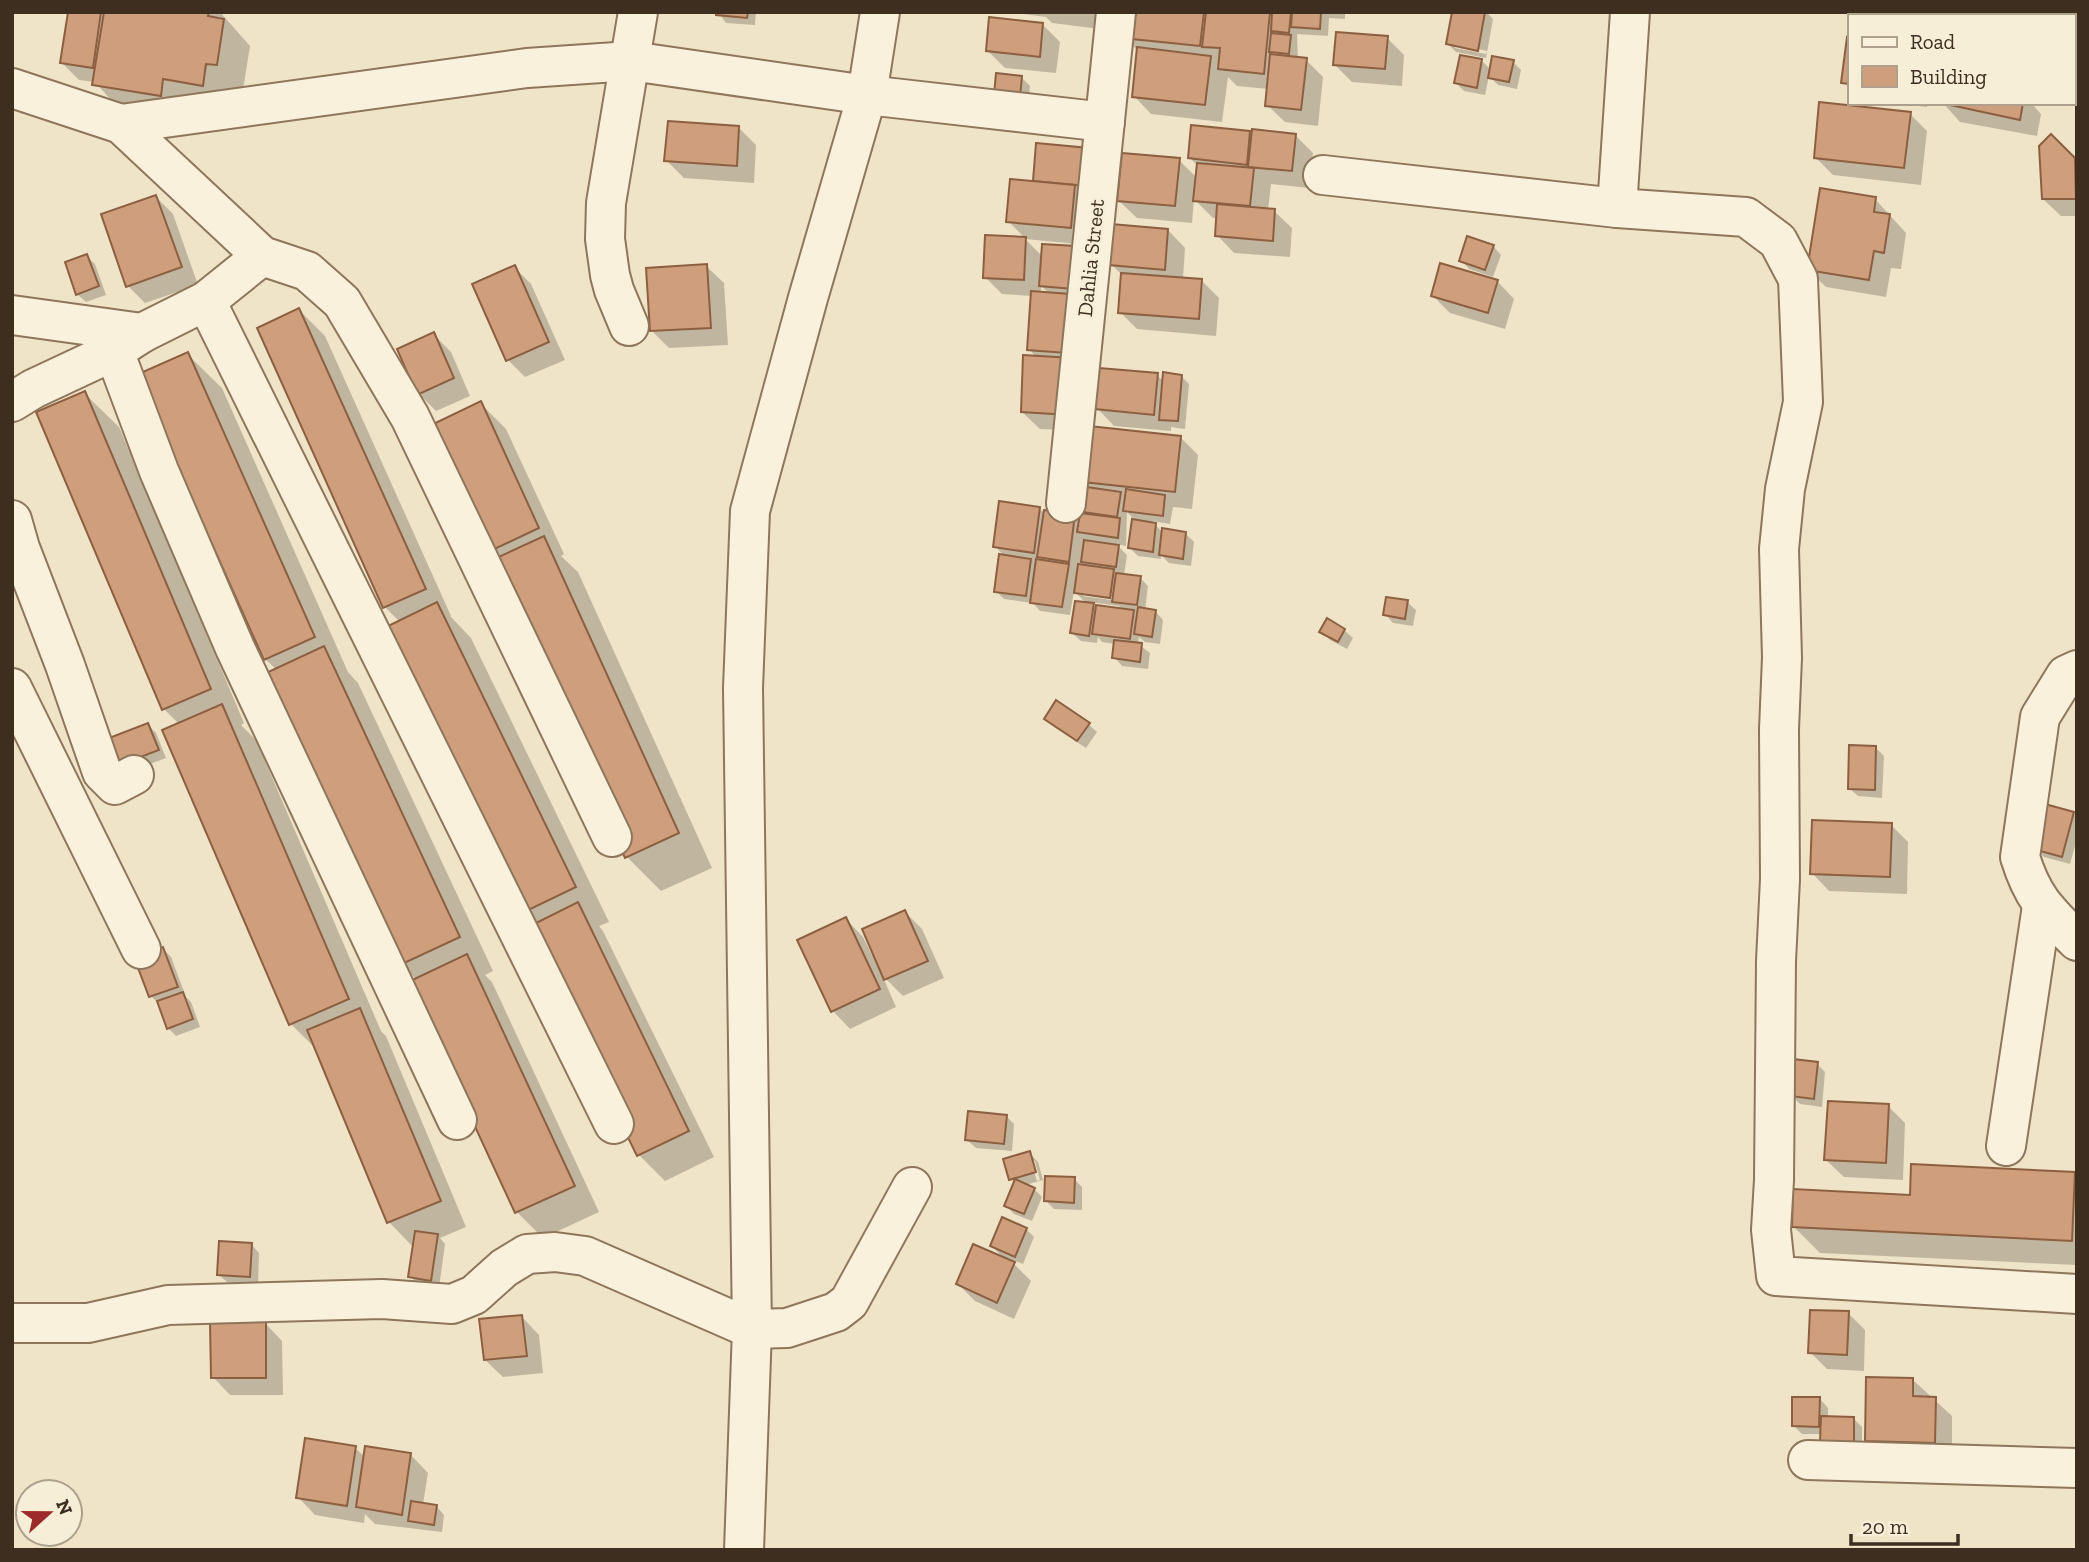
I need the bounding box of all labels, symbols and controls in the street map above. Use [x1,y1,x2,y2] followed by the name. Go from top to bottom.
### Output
[1848,14,2075,105] legend
[1910,29,1956,54] text: Road
[1910,64,1987,89] text: Building
[1072,198,1109,318] street label: Dahlia Street
[14,1478,84,1548] north arrow
[51,1496,78,1518] text: N
[1851,1502,1958,1546] scale bar
[1862,1514,1908,1539] text: 20 m

